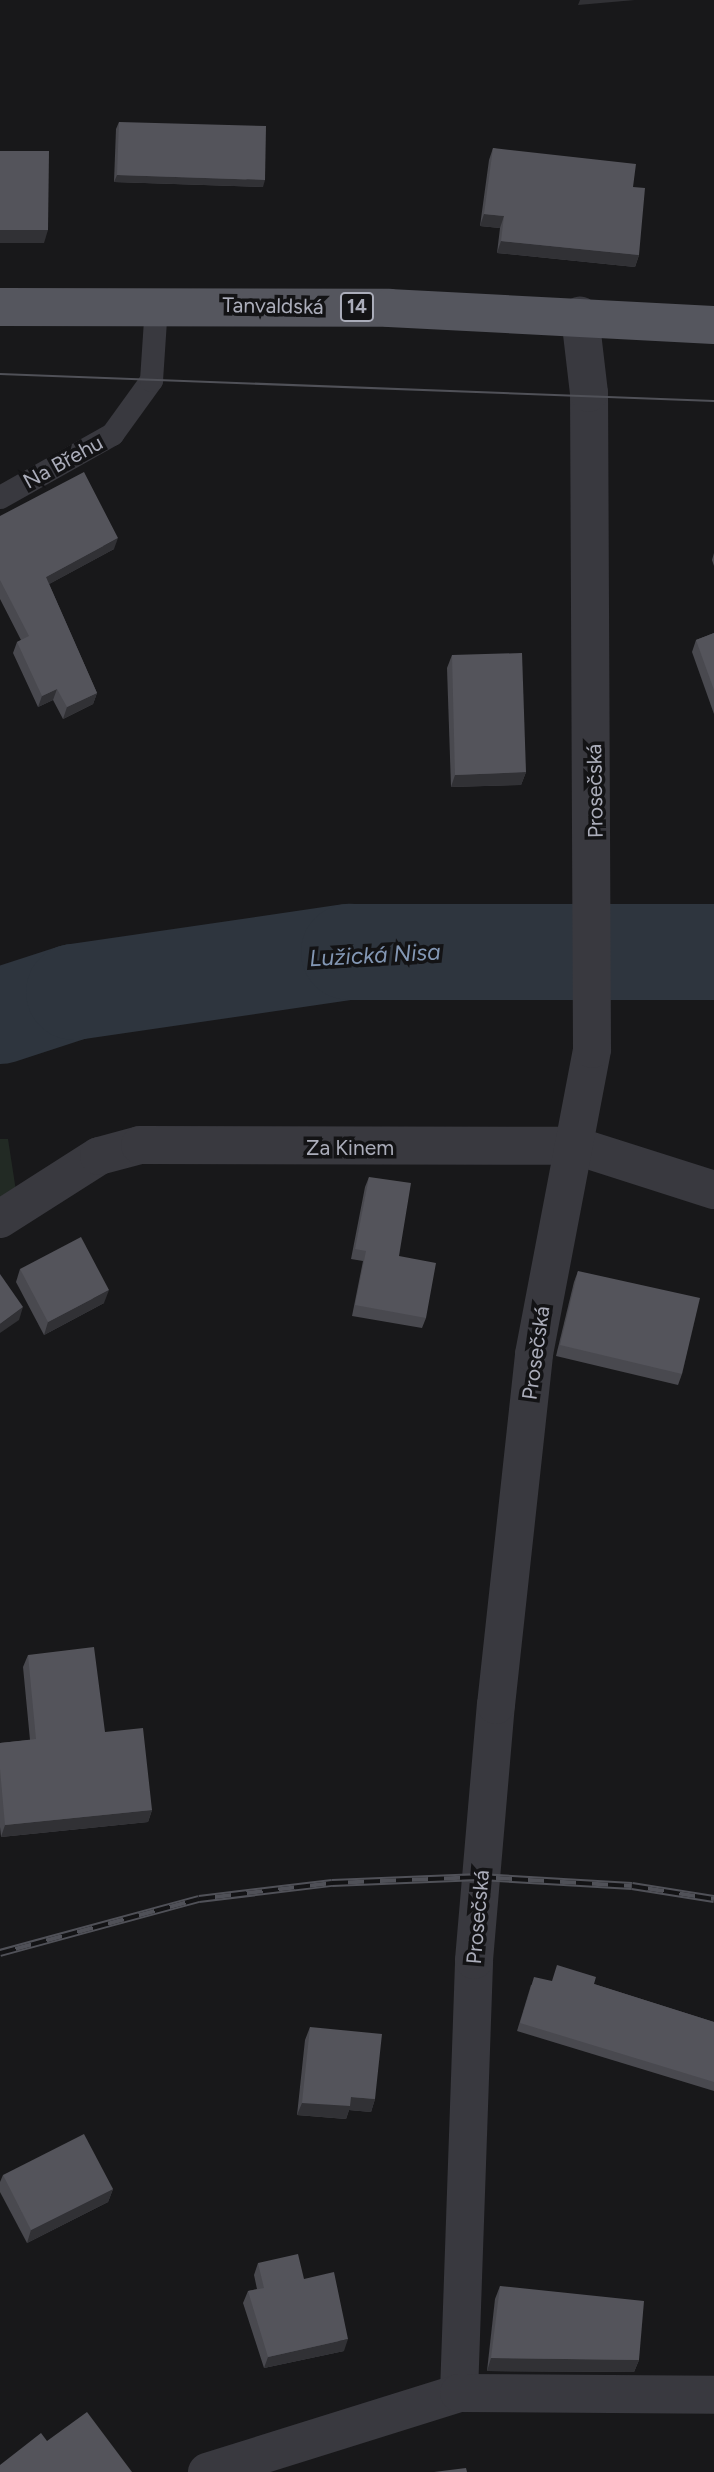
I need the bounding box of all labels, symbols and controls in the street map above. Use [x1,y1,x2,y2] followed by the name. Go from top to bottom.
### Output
[340,292,374,322] road number: 14
[222,293,324,319] street label: Tanvaldská
[19,430,107,494] street label: Na Břehu
[582,744,608,838] street label: Prosečská
[309,938,441,972] water label: Lužická Nisa
[306,1135,394,1161] street label: Za Kinem
[517,1305,555,1401] street label: Prosečská
[461,1869,495,1965] street label: Prosečská

